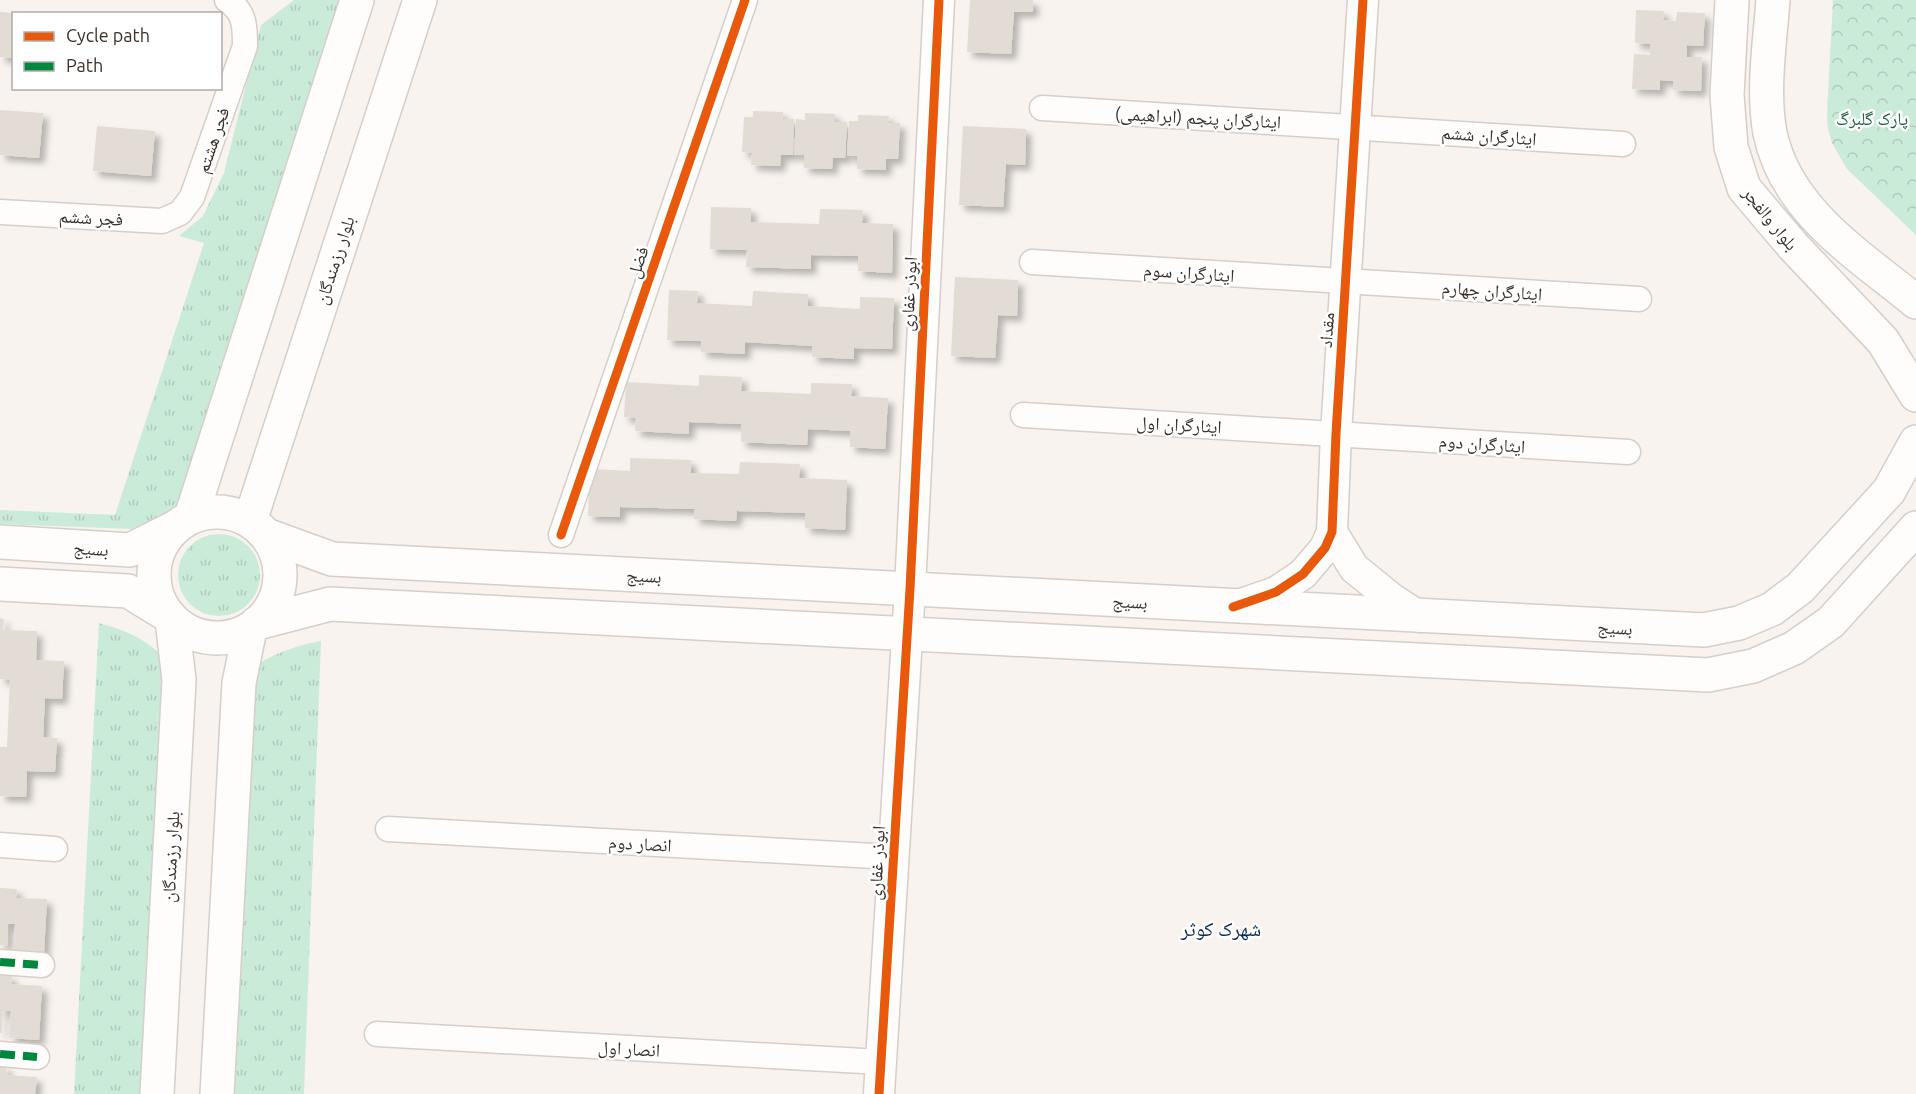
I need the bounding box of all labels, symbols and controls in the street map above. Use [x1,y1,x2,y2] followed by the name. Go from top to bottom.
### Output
[12,12,222,90] legend
[66,25,150,45] text: Cycle path
[66,55,103,75] text: Path
[1114,103,1282,134] street label: ایثارگران پنجم (ابراهیمی)
[191,105,235,176] street label: فجر هشتم
[1836,108,1908,130] park label: پارک گلبرگ
[1440,122,1537,151] street label: ایثارگران ششم
[1738,181,1803,255] street label: بلوار والفجر
[58,205,124,232] street label: فجر ششم
[310,213,360,307] street label: بلوار رزمندگان
[622,244,654,281] street label: فضل
[896,256,922,332] street label: ابوذر غفاری
[1143,259,1235,288] street label: ایثارگران سوم
[1441,277,1543,306] street label: ایثارگران چهارم
[1315,312,1337,348] street label: مقداد
[1136,412,1222,438] street label: ایثارگران اول
[1438,430,1526,459] street label: ایثارگران دوم
[72,537,109,562] street label: بسیج
[626,564,662,589] street label: بسیج
[1112,590,1148,615] street label: بسیج
[1597,616,1633,641] street label: بسیج
[158,811,184,903] street label: بلوار رزمندگان
[864,825,890,901] street label: ابوذر غفاری
[608,831,672,858] street label: انصار دوم
[1180,917,1261,941] district label: شهرک کوثر
[597,1036,661,1062] street label: انصار اول

